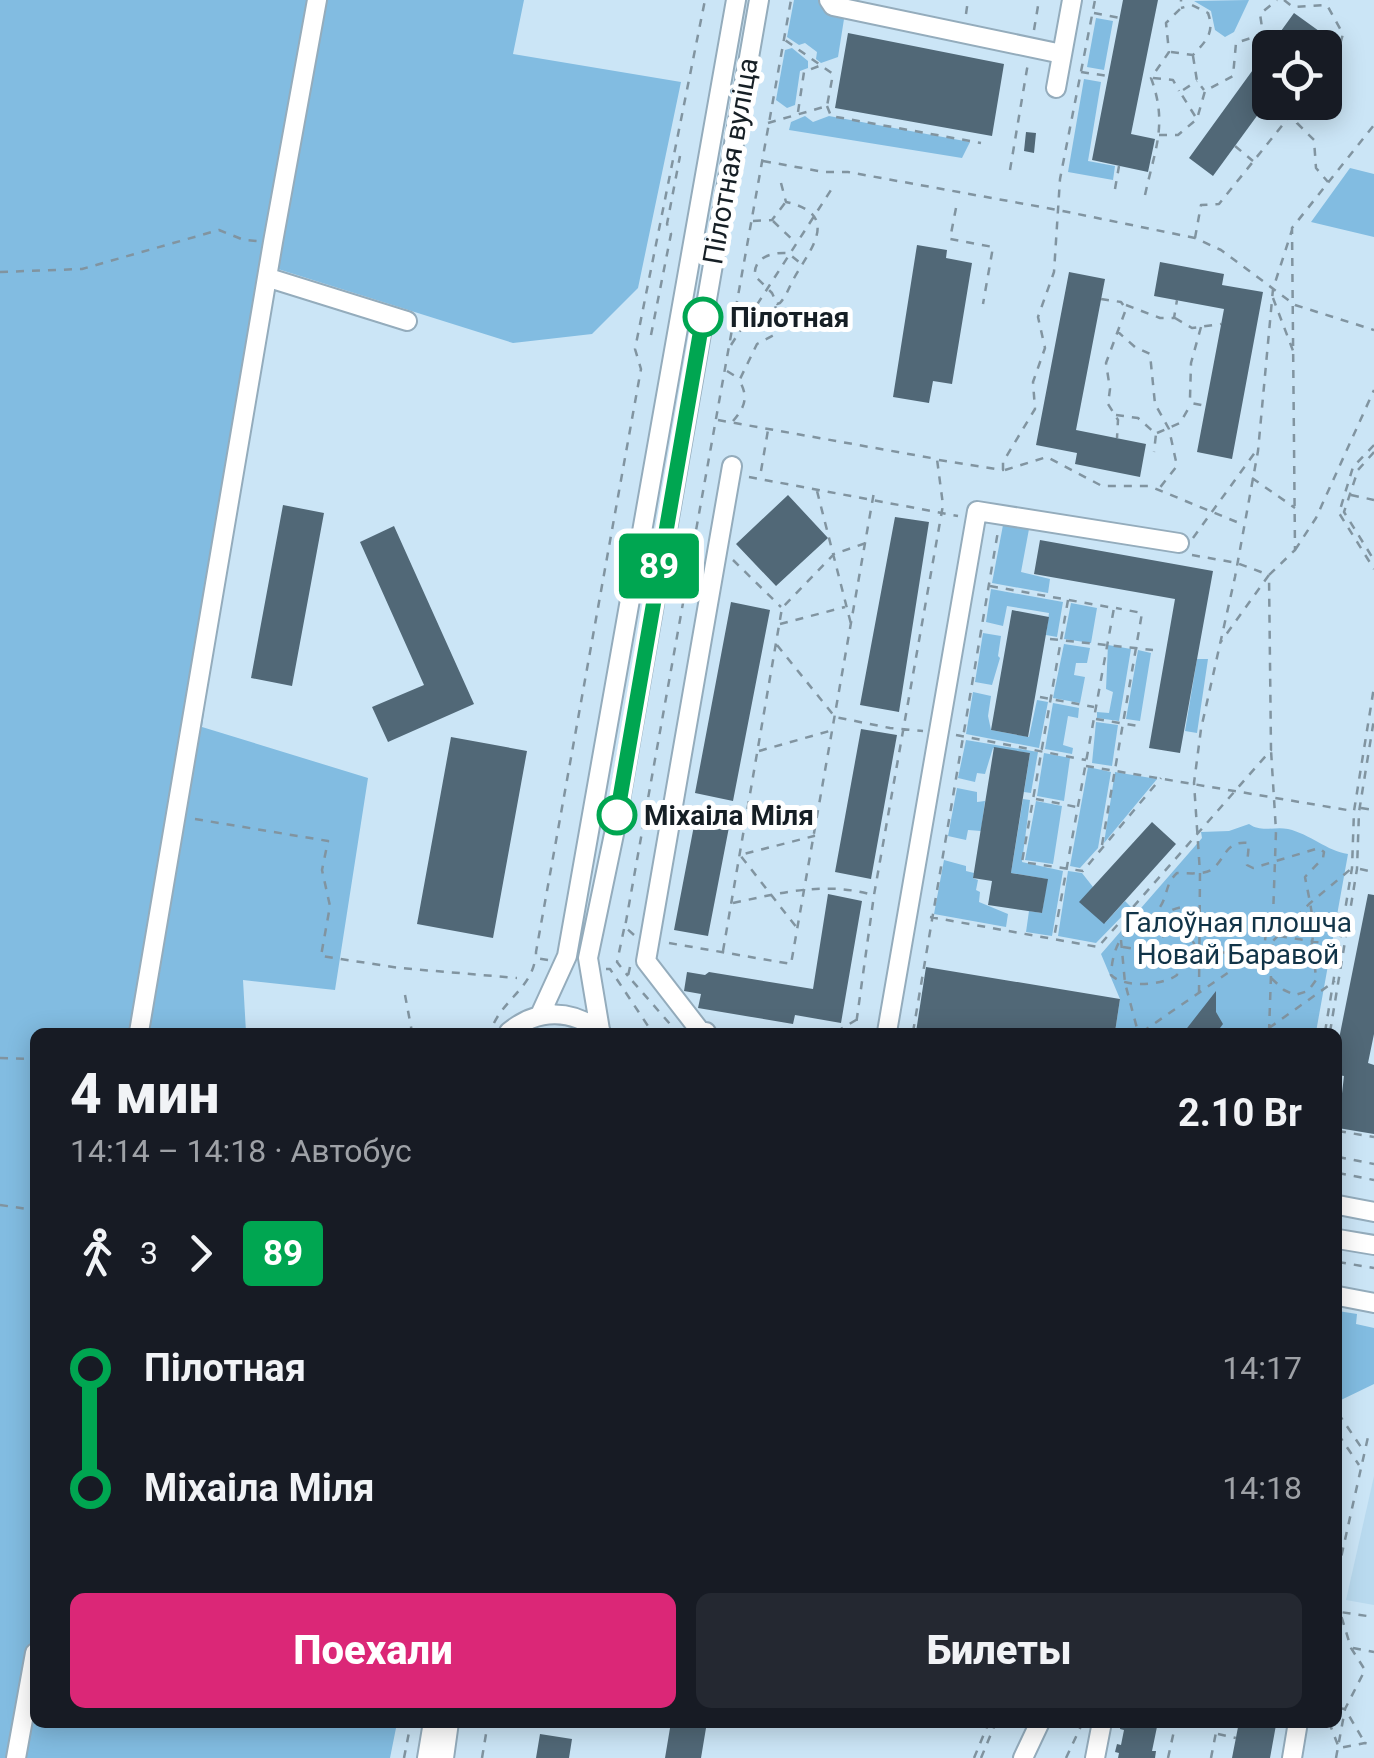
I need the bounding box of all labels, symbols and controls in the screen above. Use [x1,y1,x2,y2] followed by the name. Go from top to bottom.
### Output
[1252,30,1342,120] map controls
[1252,30,1342,120] button: locate
[696,55,765,267] street label: Пілотная вуліца
[684,298,722,336] marker: Пілотная
[730,301,849,334] place label: Пілотная
[614,534,704,598] line badge: 89
[639,546,679,587] text: 89
[598,796,636,834] marker: Міхаіла Міля
[644,799,814,832] place label: Міхаіла Міля
[1124,906,1352,971] park label: Галоўная плошча Новай Баравой
[70,1062,219,1126] text: 4 мин
[1178,1091,1302,1135] text: 2.10 Br
[70,1132,412,1170] text: 14:14 – 14:18 · Автобус
[70,1226,125,1281] icon: walk
[173,1226,228,1281] icon: forward
[263,1233,303,1274] text: 89
[140,1234,158,1272] text: 3
[144,1346,306,1390] text: Пілотная
[1222,1349,1302,1387] text: 14:17
[144,1466,375,1510] text: Міхаіла Міля
[1222,1469,1302,1507] text: 14:18
[70,1593,676,1708] button: Поехали
[696,1593,1302,1708] button: Билеты

